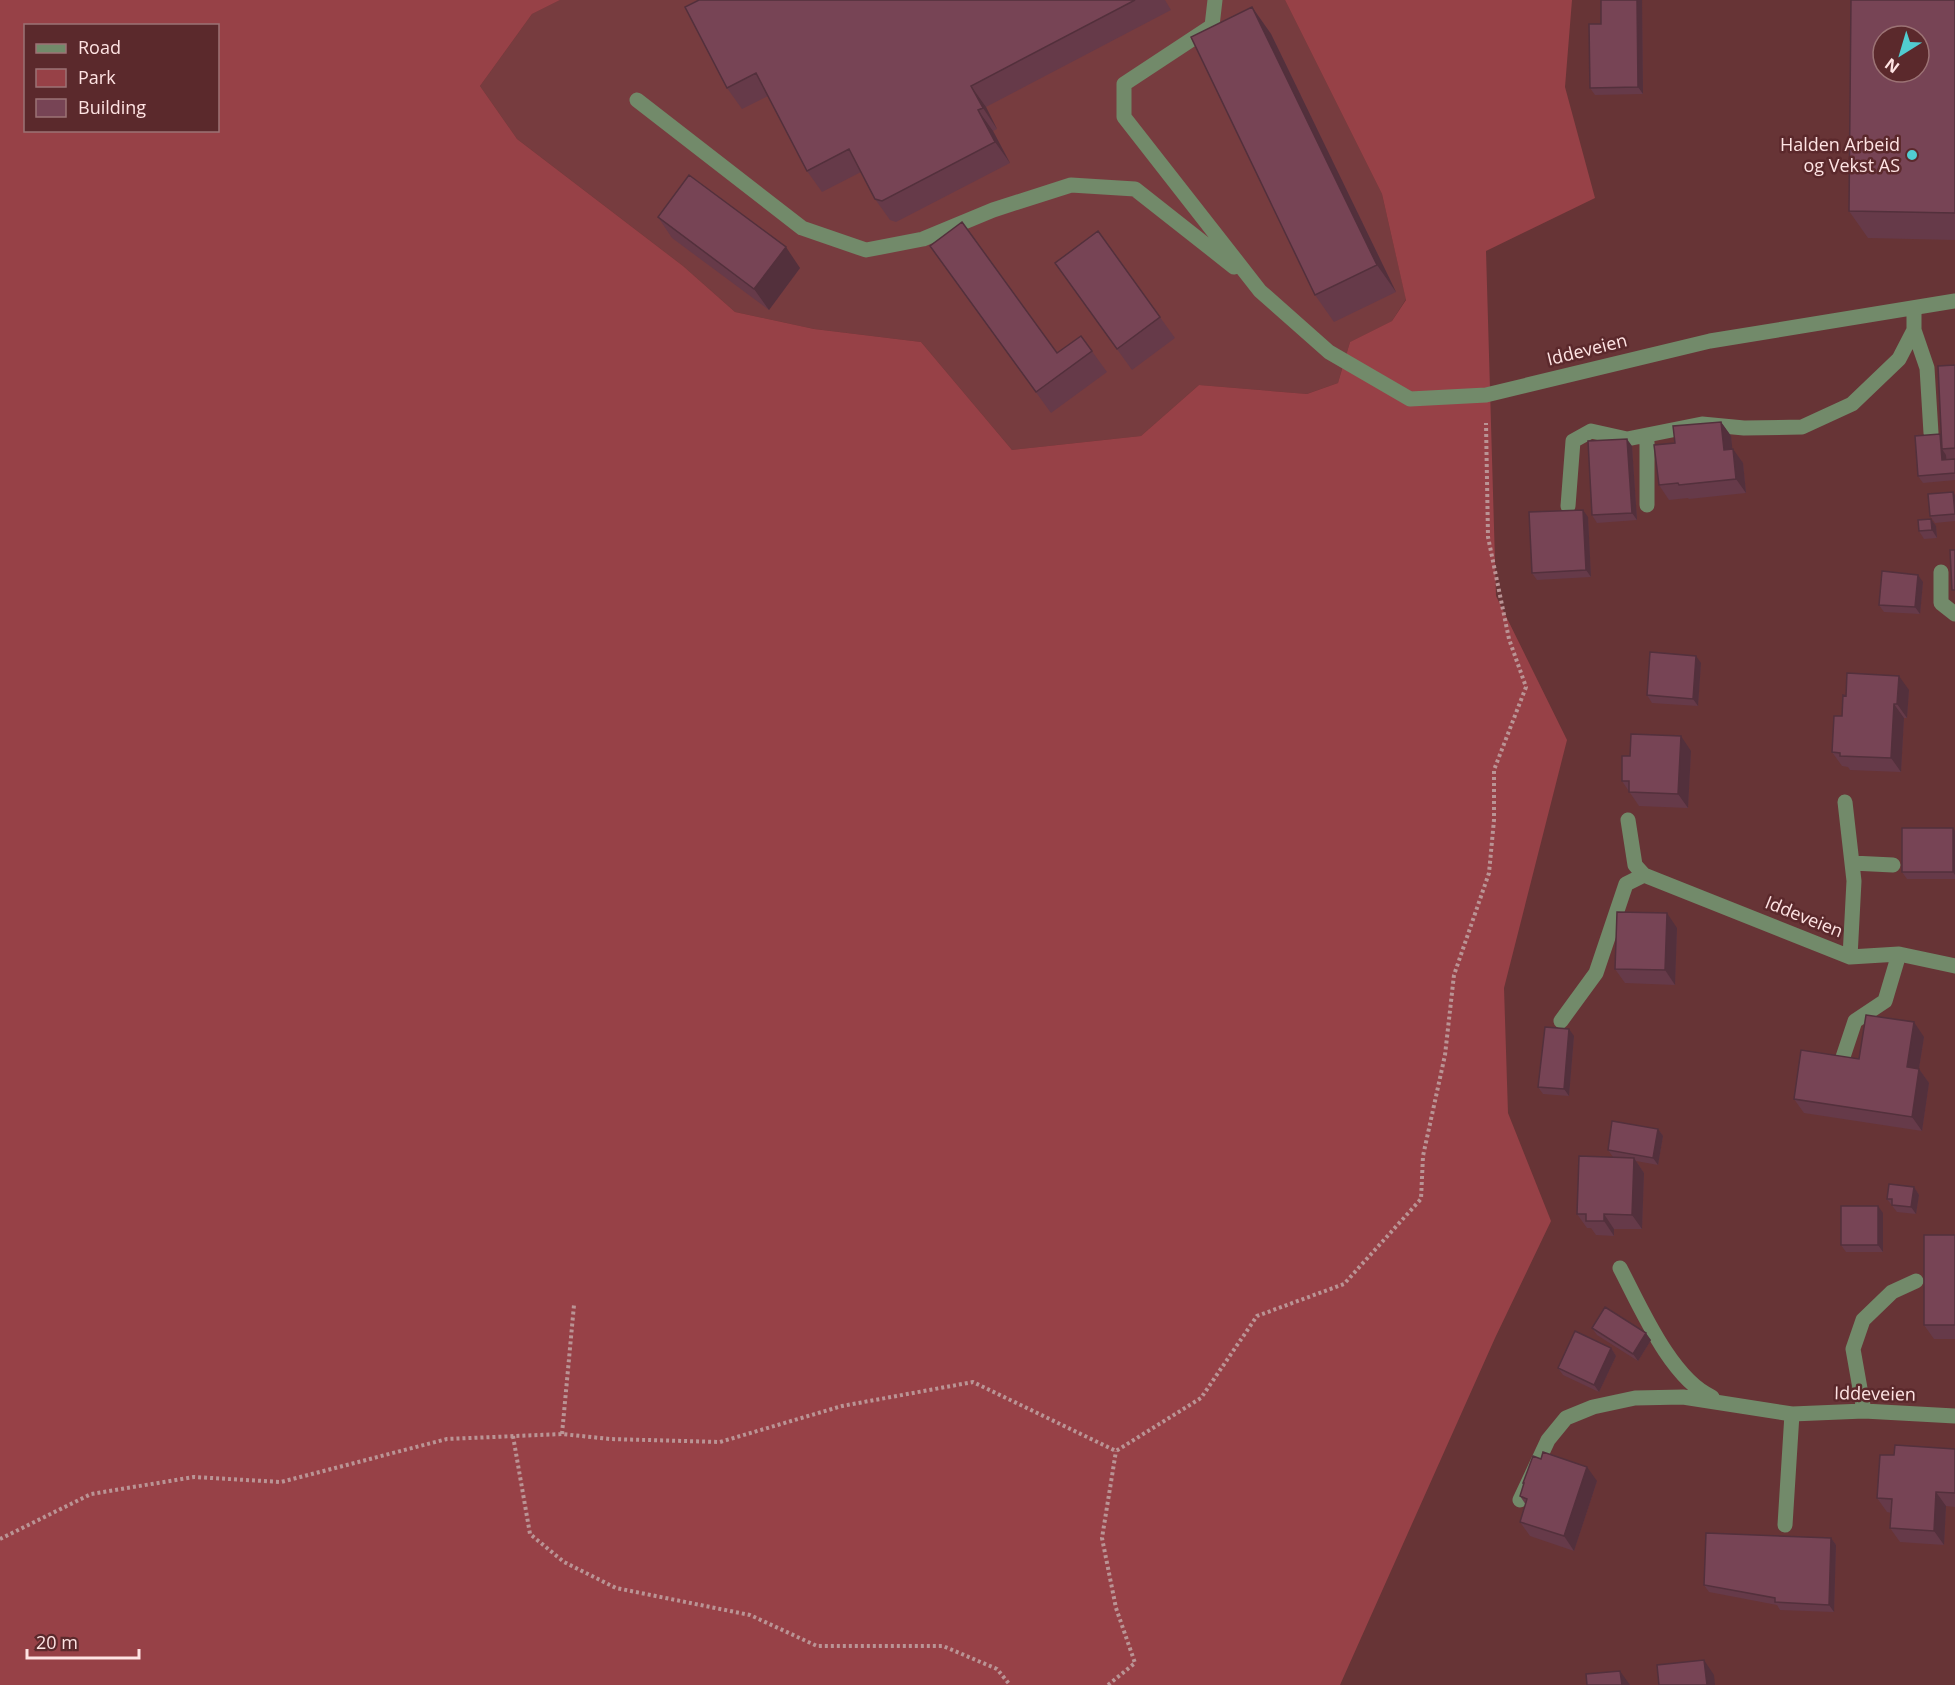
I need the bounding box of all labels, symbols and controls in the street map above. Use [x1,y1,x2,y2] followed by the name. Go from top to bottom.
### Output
[24,24,219,132] legend
[1871,24,1931,84] north arrow
[78,35,121,59] text: Road
[1880,53,1904,79] text: N
[78,65,116,89] text: Park
[78,95,146,119] text: Building
[1780,132,1900,177] place label: Halden Arbeid og Vekst AS
[1905,148,1919,162] marker: Halden Arbeid og Vekst AS
[1544,327,1629,371] street label: Iddeveien
[1762,890,1847,943] street label: Iddeveien
[1834,1380,1916,1406] street label: Iddeveien
[27,1622,140,1660] scale bar
[36,1630,78,1654] text: 20 m

